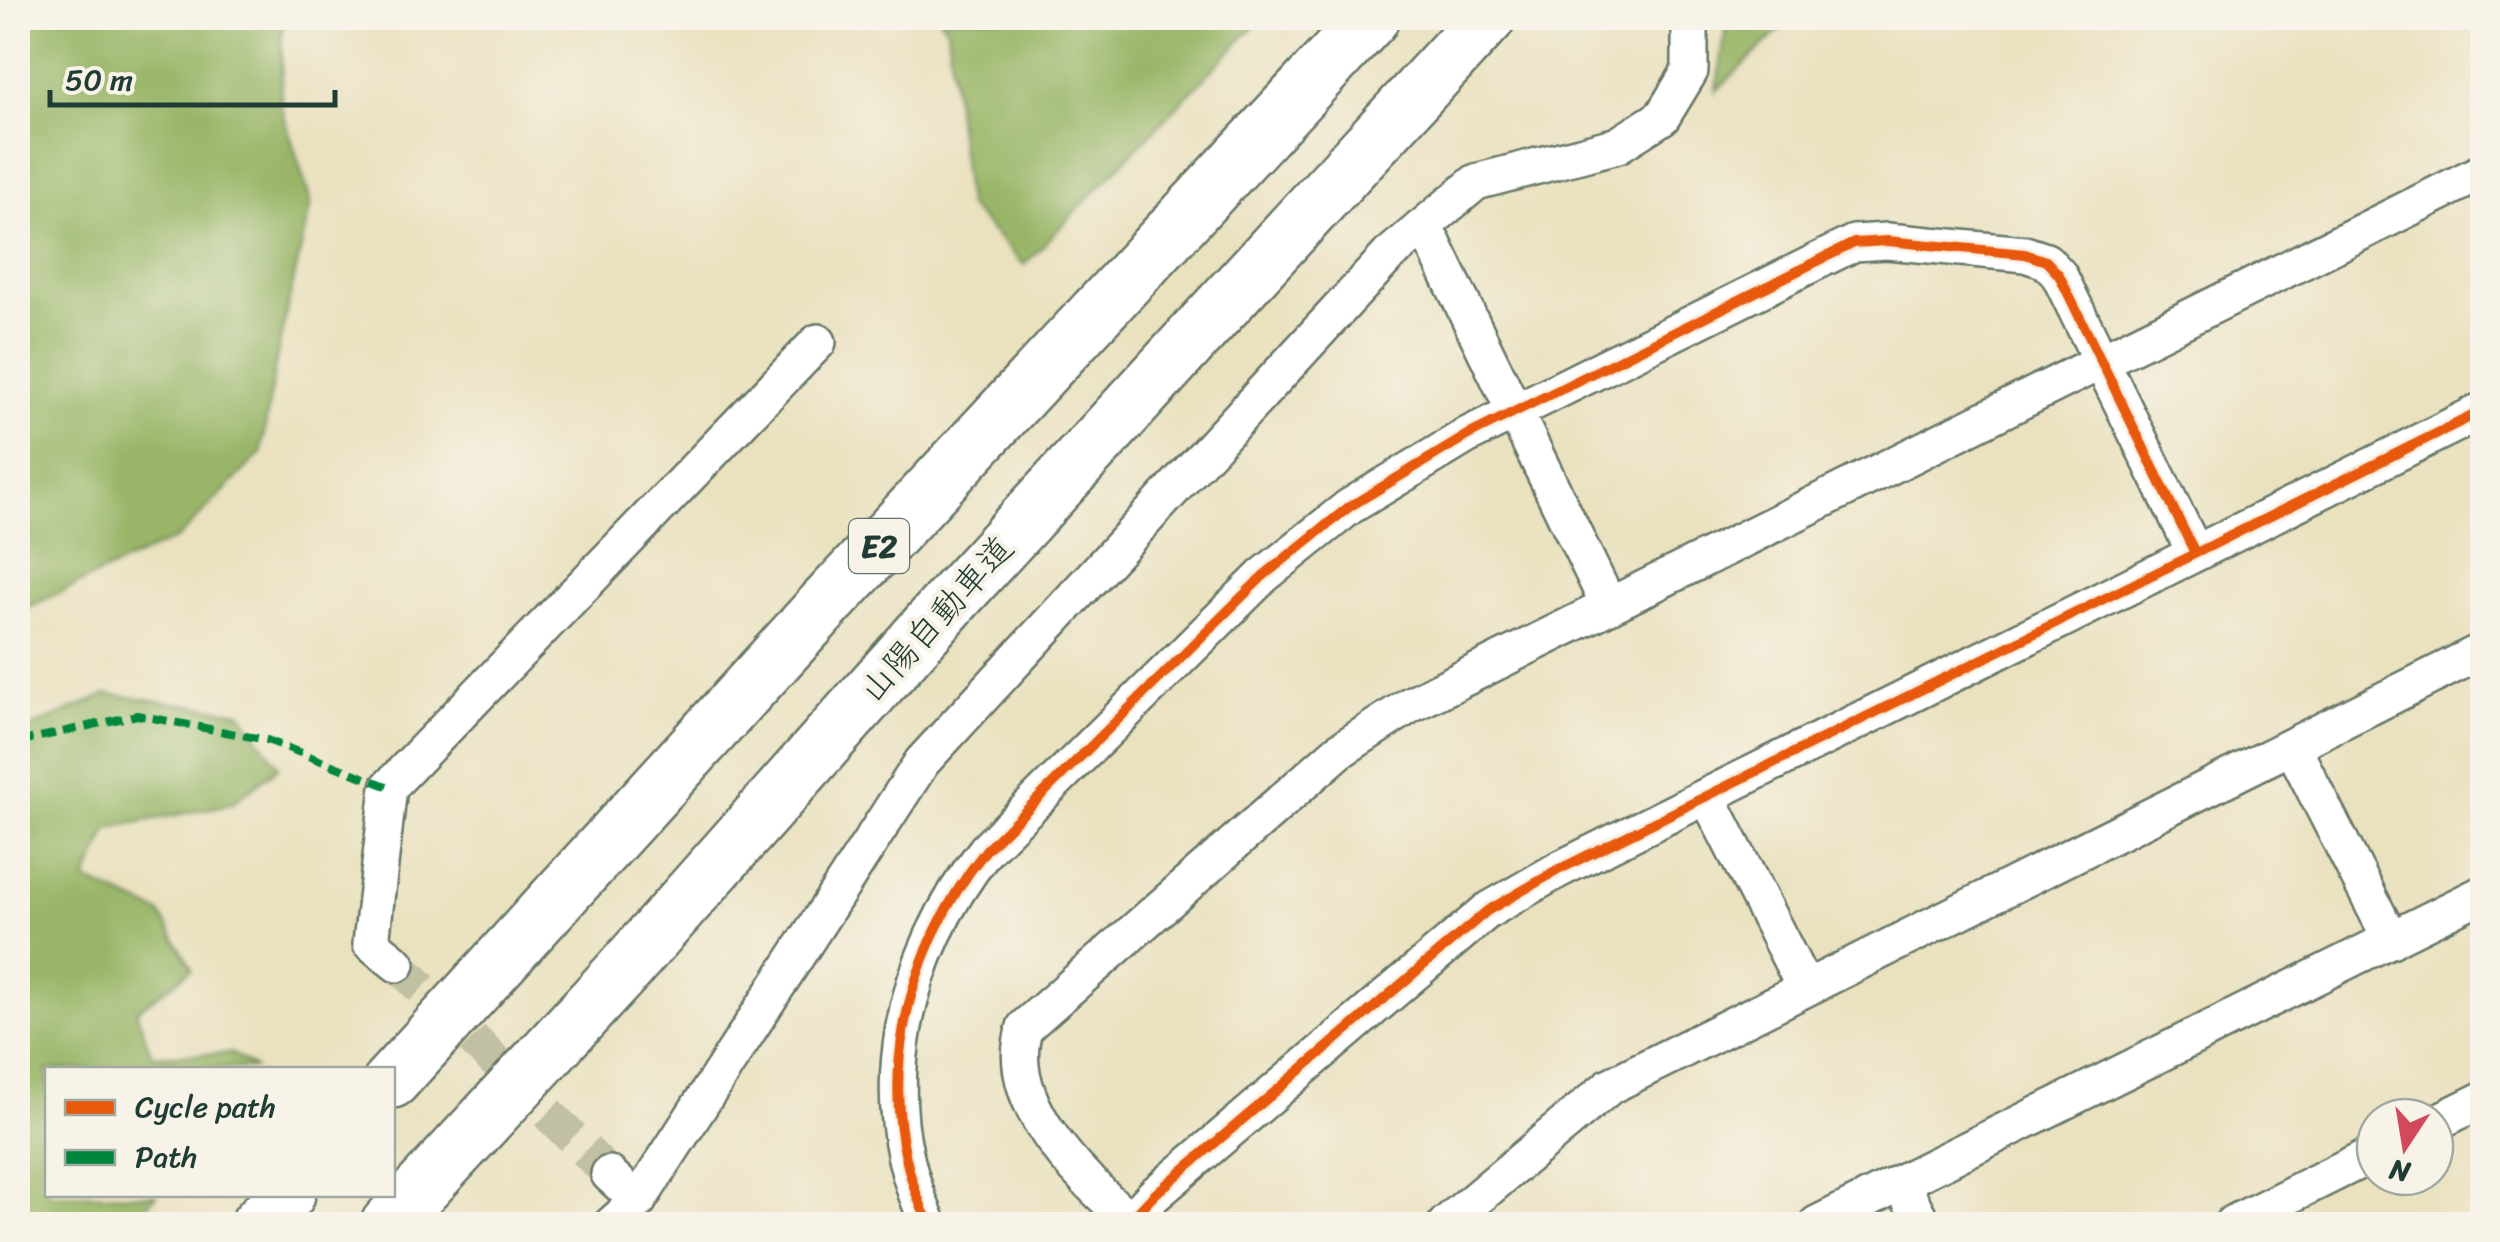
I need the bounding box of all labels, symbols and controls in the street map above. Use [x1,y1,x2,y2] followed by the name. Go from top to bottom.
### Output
[50,45,335,107] scale bar
[65,53,133,107] text: 50 m
[849,519,909,573] road number: E2
[843,520,1029,718] street label: 山陽自動車道
[45,1067,395,1197] legend
[135,1080,276,1134] text: Cycle path
[2355,1097,2455,1197] north arrow
[135,1130,197,1184] text: Path
[2385,1145,2415,1197] text: N

